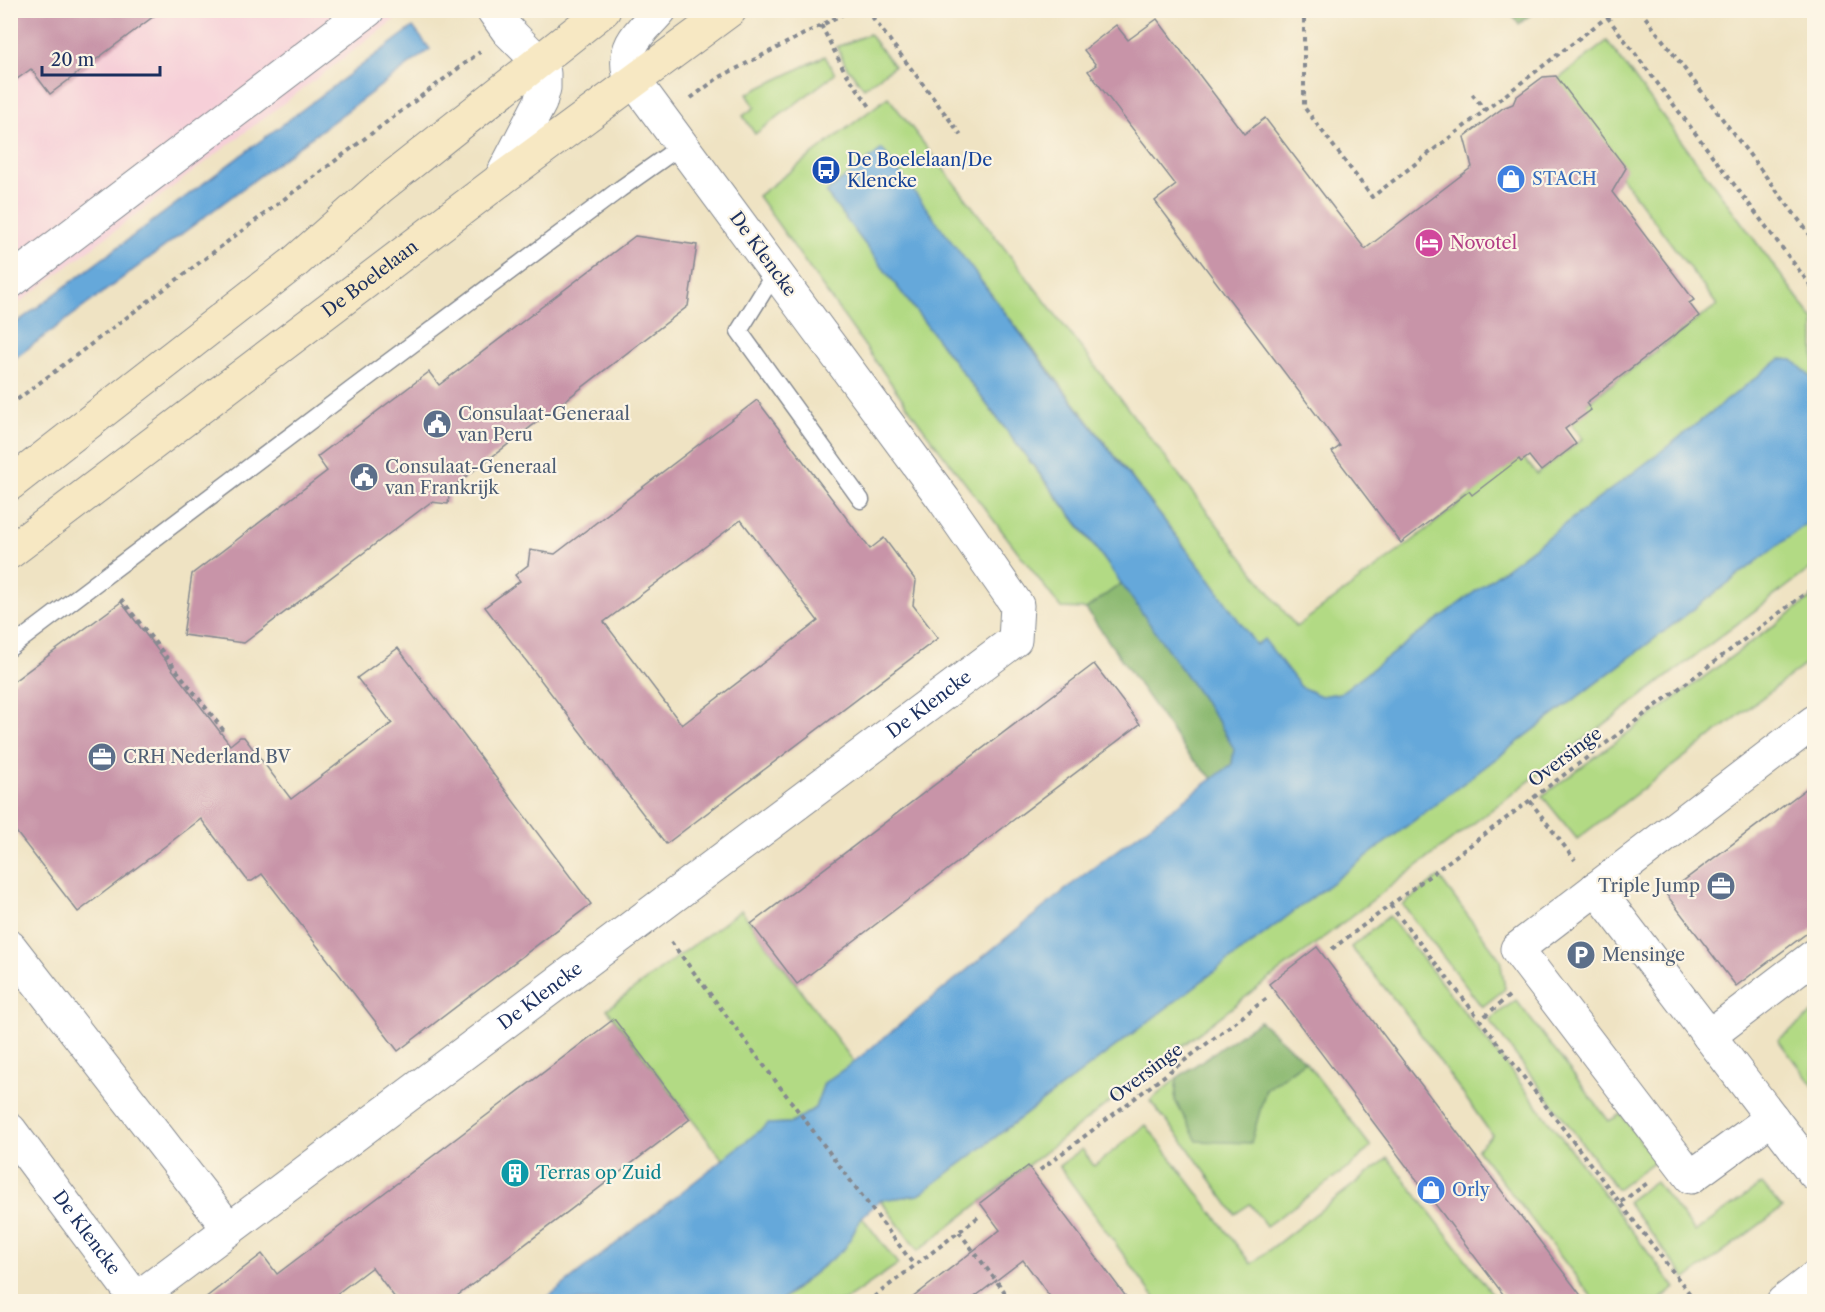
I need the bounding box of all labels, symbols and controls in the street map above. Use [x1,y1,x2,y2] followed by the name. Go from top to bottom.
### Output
[42,39,160,77] scale bar
[51,49,95,71] text: 20 m
[847,149,992,192] place label: De Boelelaan/De Klencke
[810,154,842,186] bus stop icon: De Boelelaan/De Klencke
[1495,163,1527,195] shop icon: STACH
[1532,168,1597,190] place label: STACH
[725,207,801,301] street label: De Klencke
[1413,227,1445,259] hotel icon: Novotel
[1450,232,1517,254] place label: Novotel
[318,235,422,322] street label: De Boelelaan
[457,403,630,446] place label: Consulaat-Generaal van Peru
[421,408,453,440] public building icon: Consulaat-Generaal van Peru
[384,456,557,499] place label: Consulaat-Generaal van Frankrijk
[348,461,380,493] public building icon: Consulaat-Generaal van Frankrijk
[883,666,975,743] street label: De Klencke
[1524,722,1606,792] street label: Oversinge
[86,741,118,773] office icon: CRH Nederland BV
[123,746,291,768] place label: CRH Nederland BV
[1705,870,1737,902] office icon: Triple Jump
[1598,875,1700,897] place label: Triple Jump
[1565,939,1597,971] parking icon: Mensinge
[1602,944,1685,966] place label: Mensinge
[494,957,587,1035] street label: De Klencke
[1105,1038,1187,1108] street label: Oversinge
[499,1157,531,1189] building icon: Terras op Zuid
[536,1162,662,1184] place label: Terras op Zuid
[1415,1174,1447,1206] shop icon: Orly
[1452,1179,1491,1201] place label: Orly
[48,1186,125,1279] street label: De Klencke

